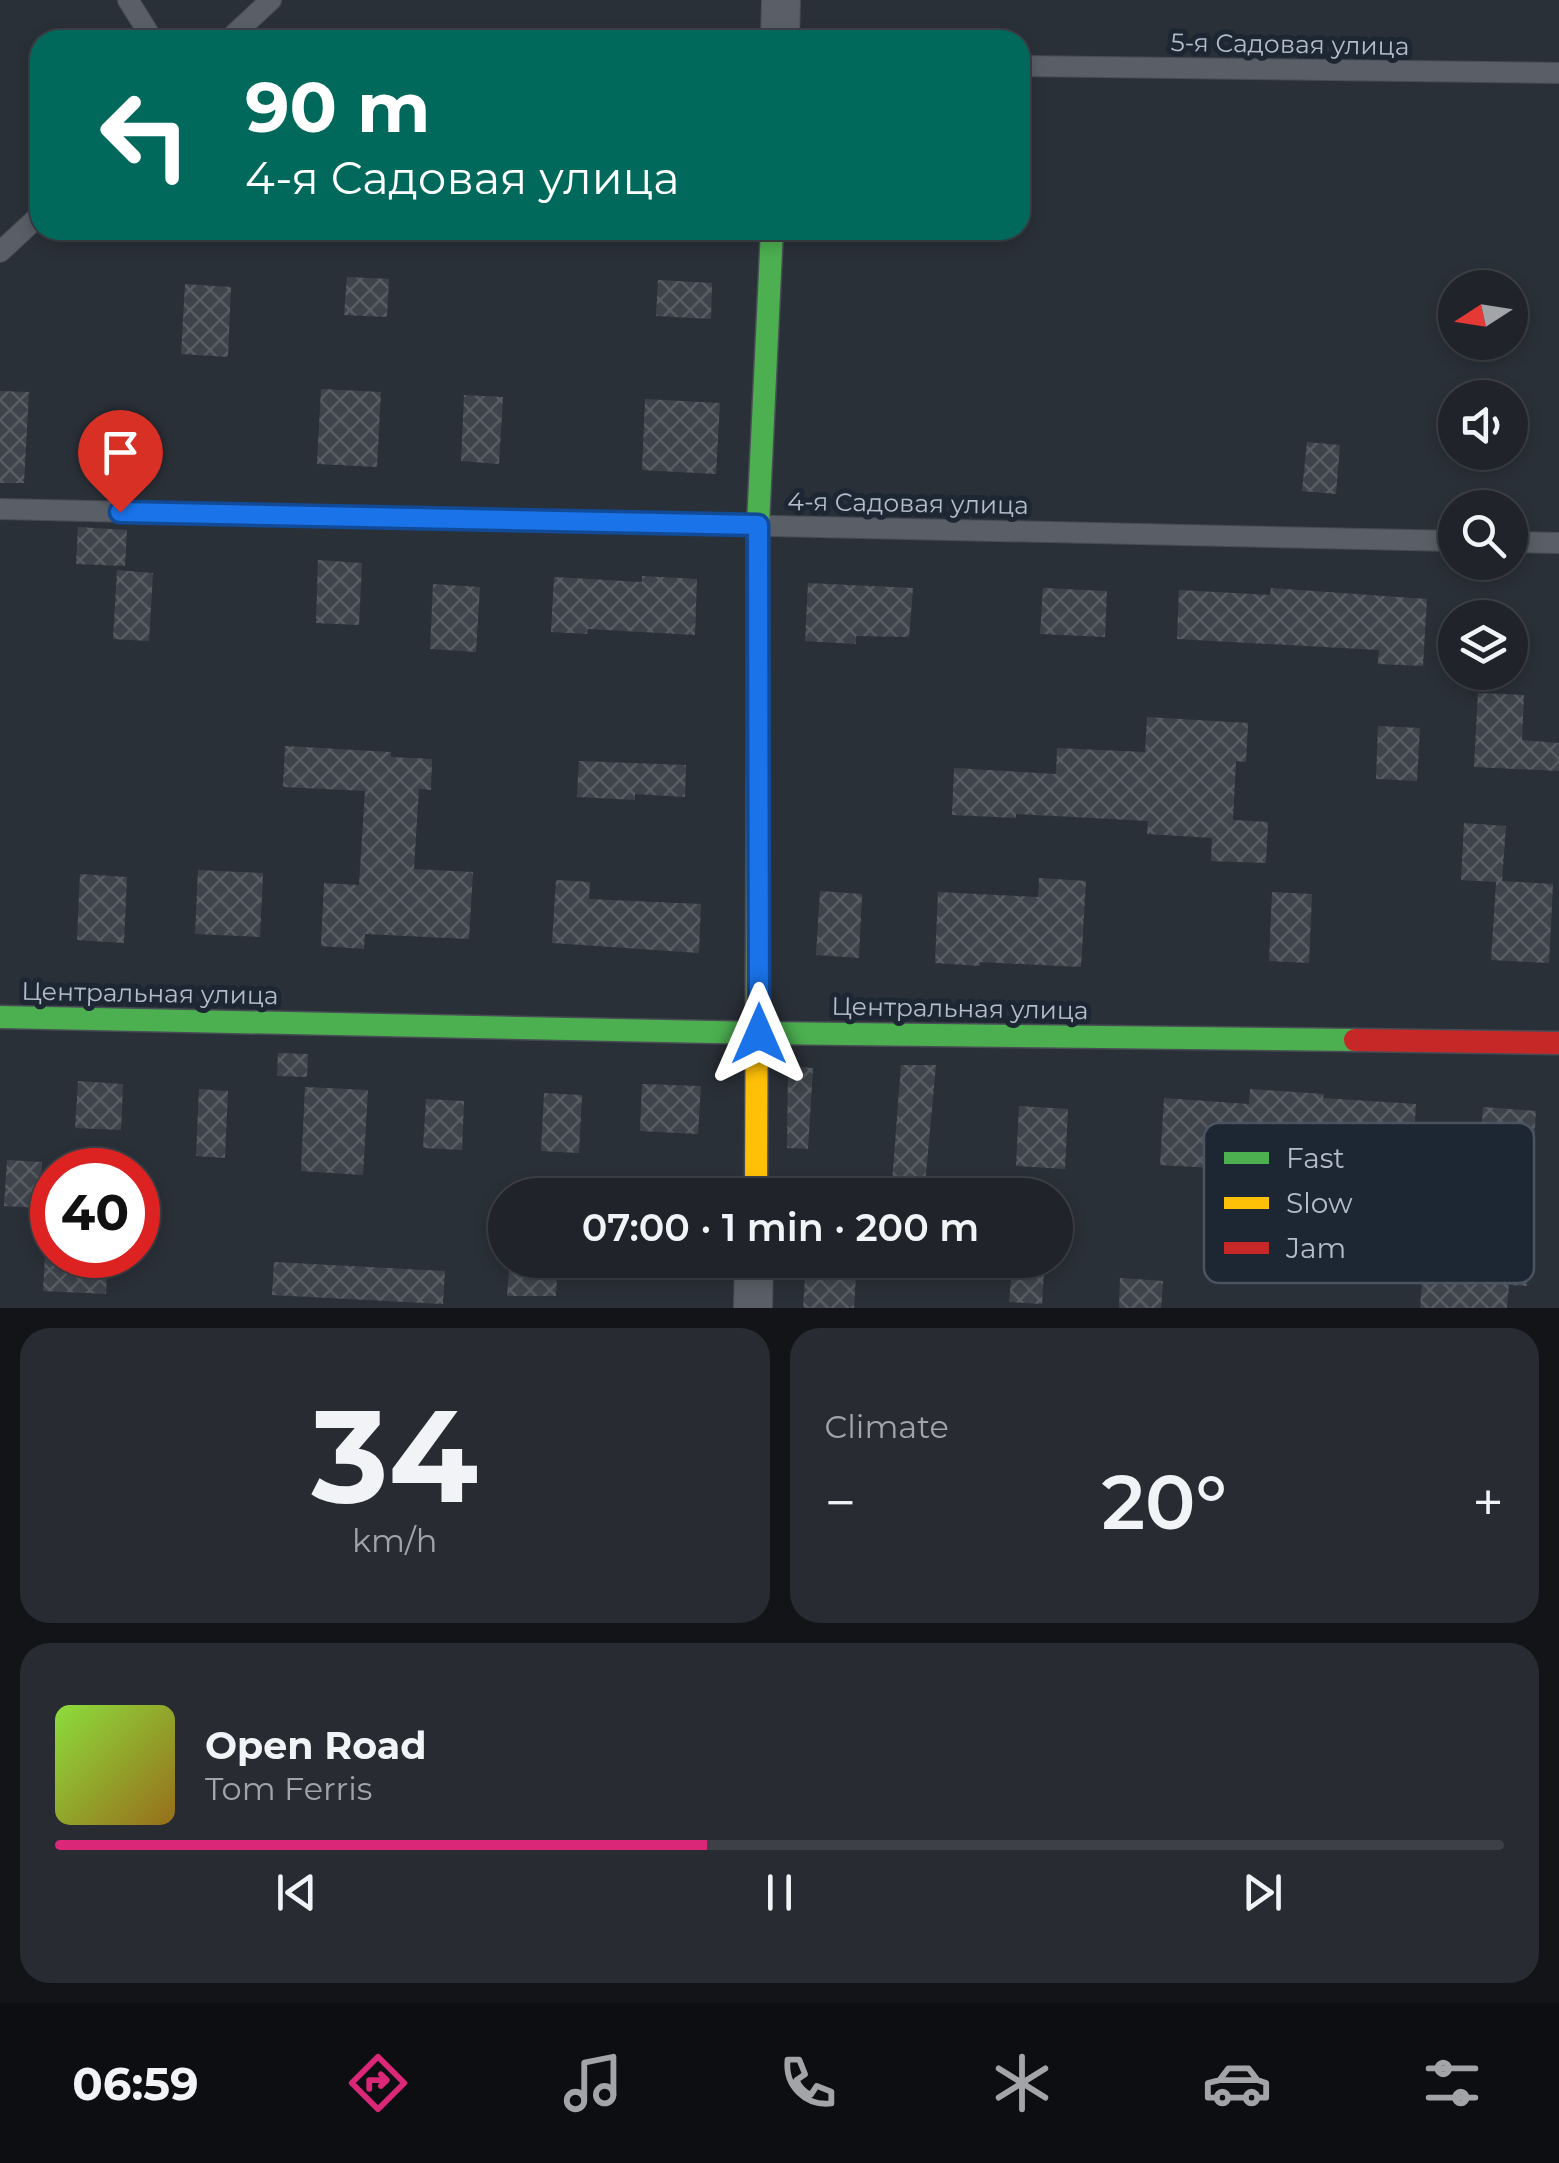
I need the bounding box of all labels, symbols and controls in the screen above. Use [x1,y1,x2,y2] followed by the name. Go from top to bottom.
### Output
[1170,27,1410,61] street label: 5-я Садовая улица
[245,64,430,150] text: 90 m
[80,70,210,200] icon: left
[245,150,680,205] text: 4-я Садовая улица
[1438,270,1528,360] north arrow
[1438,270,1528,690] map controls
[1438,380,1528,470] button: sound
[78,410,163,513] pin
[93,425,148,480] icon: arrive
[787,486,1029,520] street label: 4-я Садовая улица
[1438,490,1528,580] button: search
[1438,600,1528,690] button: layers
[21,976,279,1010] street label: Центральная улица
[707,982,811,1086] position arrow
[831,991,1089,1025] street label: Центральная улица
[1204,1123,1534,1283] legend
[1286,1141,1345,1175] text: Fast
[30,1148,160,1278] speed limit sign: 40
[1286,1186,1353,1220] text: Slow
[582,1204,979,1251] text: 07:00 · 1 min · 200 m
[1285,1231,1346,1265] text: Jam
[311,1376,478,1535] text: 34
[825,1407,949,1446] text: Climate
[1101,1456,1227,1548] text: 20°
[825,1469,856,1536] text: −
[1472,1469,1504,1536] text: +
[352,1521,437,1560] text: km/h
[205,1722,427,1769] text: Open Road
[205,1769,372,1808] text: Tom Ferris
[269,1865,324,1920] icon: previous
[752,1865,807,1920] icon: pause
[1235,1865,1290,1920] icon: next
[343,2048,413,2118] icon: directions
[558,2048,628,2118] icon: music
[773,2048,843,2118] icon: phone
[987,2048,1057,2118] icon: climate
[1202,2048,1272,2118] icon: car
[1417,2048,1487,2118] icon: filters
[72,2056,199,2111] text: 06:59

